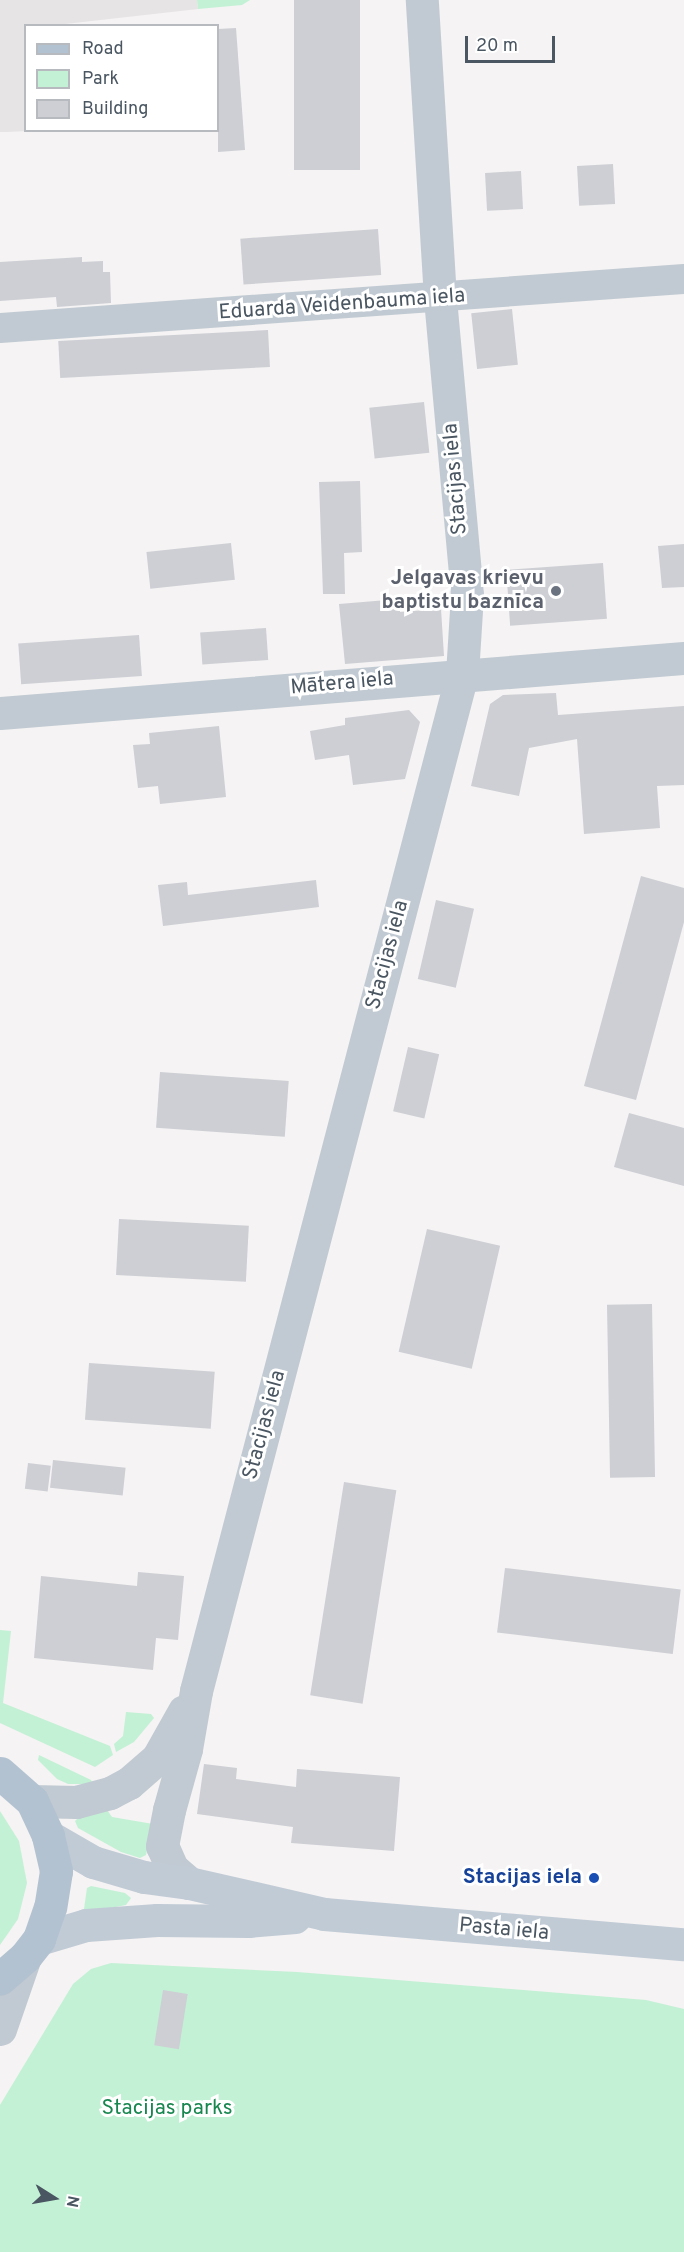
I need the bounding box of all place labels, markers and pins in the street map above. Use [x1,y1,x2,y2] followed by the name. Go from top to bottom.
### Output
[381,566,544,616] place label: Jelgavas krievu baptistu baznīca
[549,584,563,598] marker: Jelgavas krievu baptistu baznīca
[463,1865,582,1891] place label: Stacijas iela
[587,1871,601,1885] marker: Stacijas iela

